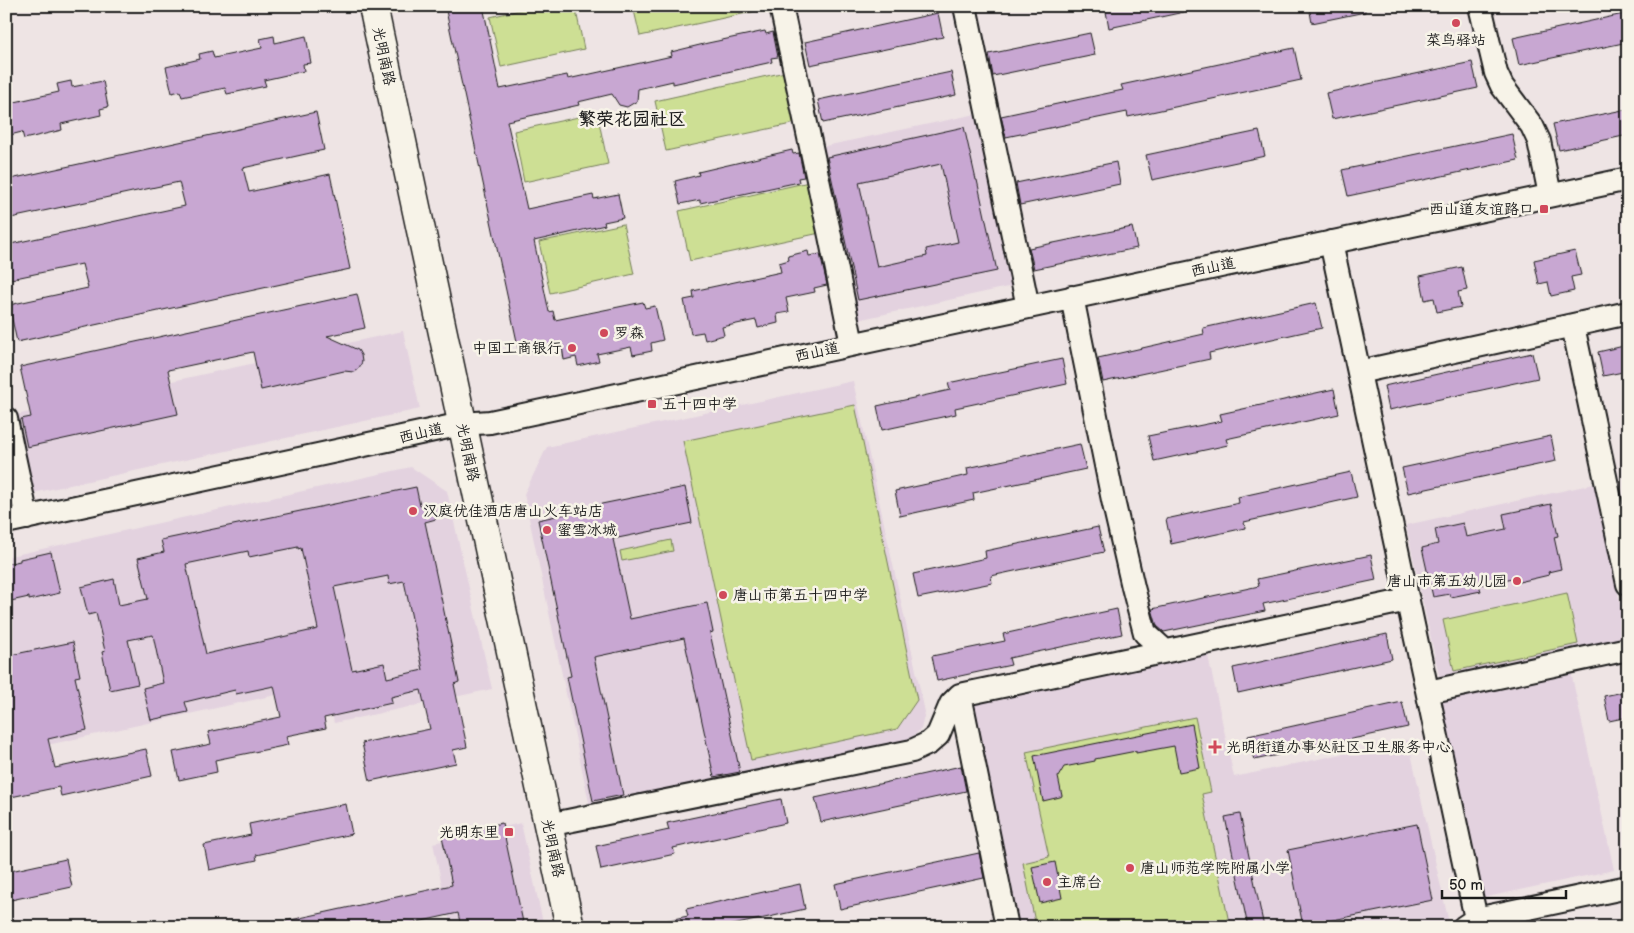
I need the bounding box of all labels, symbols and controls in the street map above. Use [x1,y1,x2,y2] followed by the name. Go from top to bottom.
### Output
[1450,17,1462,29] marker: 菜鸟驿站
[368,25,399,87] street label: 光明南路
[1426,31,1486,50] place label: 菜鸟驿站
[578,109,686,130] district label: 繁荣花园社区
[1429,200,1534,219] place label: 西山道友谊路口
[1538,203,1550,215] marker: 西山道友谊路口
[1189,254,1237,281] street label: 西山道
[614,324,644,343] place label: 罗森
[598,327,610,339] marker: 罗森
[472,339,562,358] place label: 中国工商银行
[793,339,841,366] street label: 西山道
[566,342,578,354] marker: 中国工商银行
[662,395,737,414] place label: 五十四中学
[646,398,658,410] marker: 五十四中学
[397,419,445,448] street label: 西山道
[452,421,483,483] street label: 光明南路
[423,502,603,521] place label: 汉庭优佳酒店唐山火车站店
[407,505,419,517] marker: 汉庭优佳酒店唐山火车站店
[557,521,617,540] place label: 蜜雪冰城
[541,524,553,536] marker: 蜜雪冰城
[1387,572,1507,591] place label: 唐山市第五幼儿园
[1511,575,1523,587] marker: 唐山市第五幼儿园
[733,586,868,605] place label: 唐山市第五十四中学
[717,589,729,601] marker: 唐山市第五十四中学
[1226,738,1451,757] place label: 光明街道办事处社区卫生服务中心
[1208,740,1222,754] marker: 光明街道办事处社区卫生服务中心
[537,817,568,879] street label: 光明南路
[439,823,499,842] place label: 光明东里
[503,826,515,838] marker: 光明东里
[1140,859,1290,878] place label: 唐山师范学院附属小学
[1124,862,1136,874] marker: 唐山师范学院附属小学
[1442,868,1565,900] scale bar
[1057,873,1102,892] place label: 主席台
[1041,876,1053,888] marker: 主席台
[1449,876,1483,895] text: 50 m

